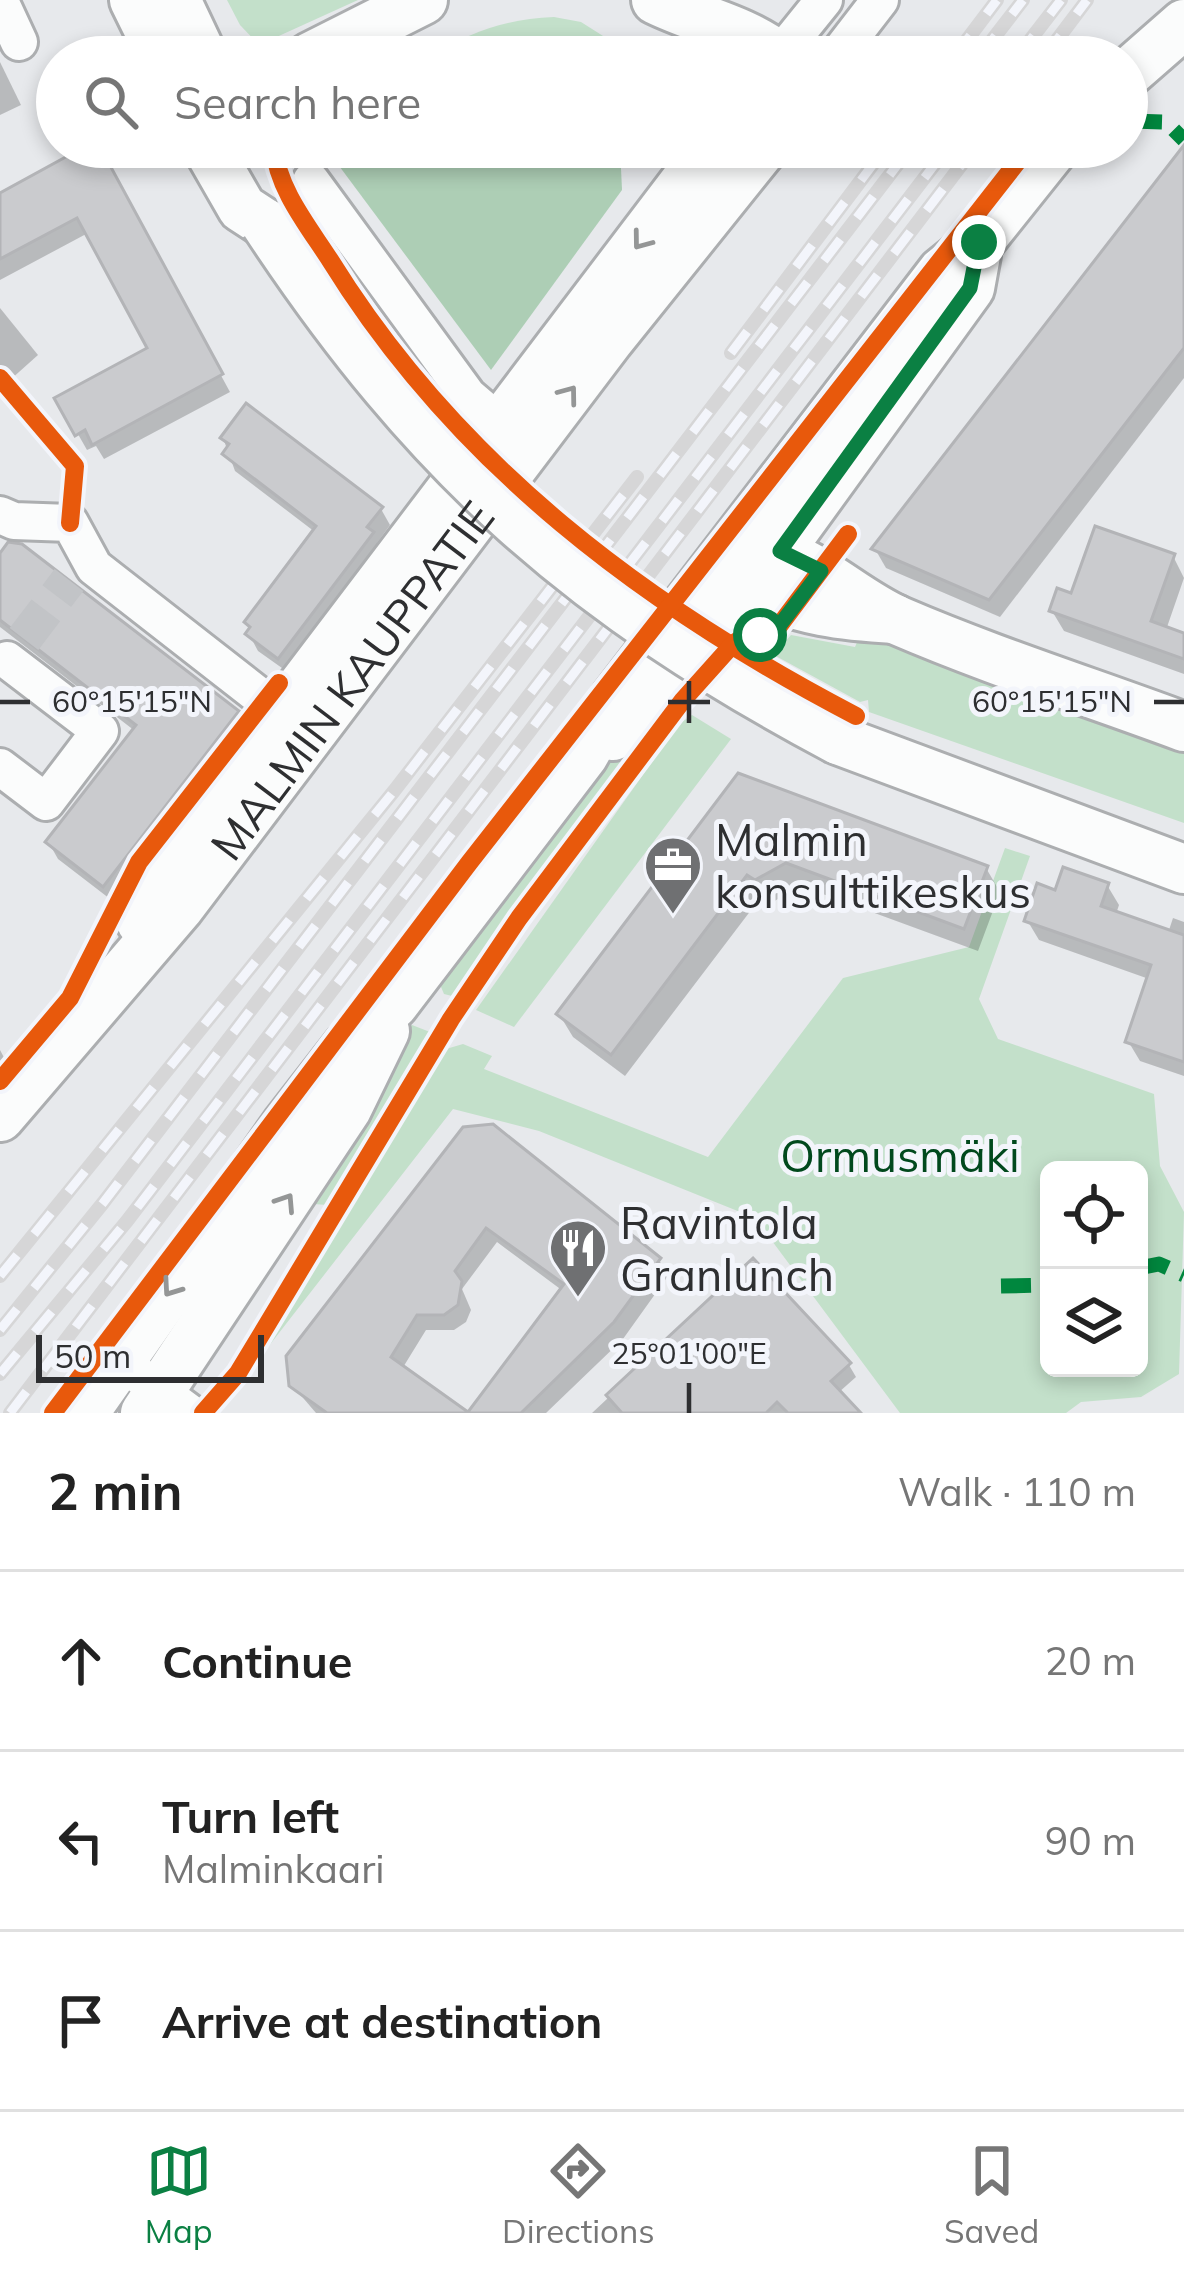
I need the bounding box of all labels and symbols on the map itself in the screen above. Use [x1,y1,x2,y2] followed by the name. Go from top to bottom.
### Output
[952,215,1006,269] route end
[633,227,655,249] one-way arrow
[554,386,576,407] one-way arrow
[198,490,505,871] street label: MALMIN KAUPPATIE
[733,608,787,662] route start
[52,682,212,720] text: 60°15'15"N
[972,682,1132,720] text: 60°15'15"N
[715,811,1031,919] place label: Malmin konsulttikeskus
[642,834,704,916] office icon: Malmin konsulttikeskus
[780,1127,1020,1183] park label: Ormusmäki
[272,1193,294,1215] one-way arrow
[620,1194,834,1302] place label: Ravintola Granlunch
[547,1217,609,1299] restaurant icon: Ravintola Granlunch
[163,1275,185,1297] one-way arrow
[36,1329,264,1382] scale bar
[611,1334,767,1372] text: 25°01'00"E

